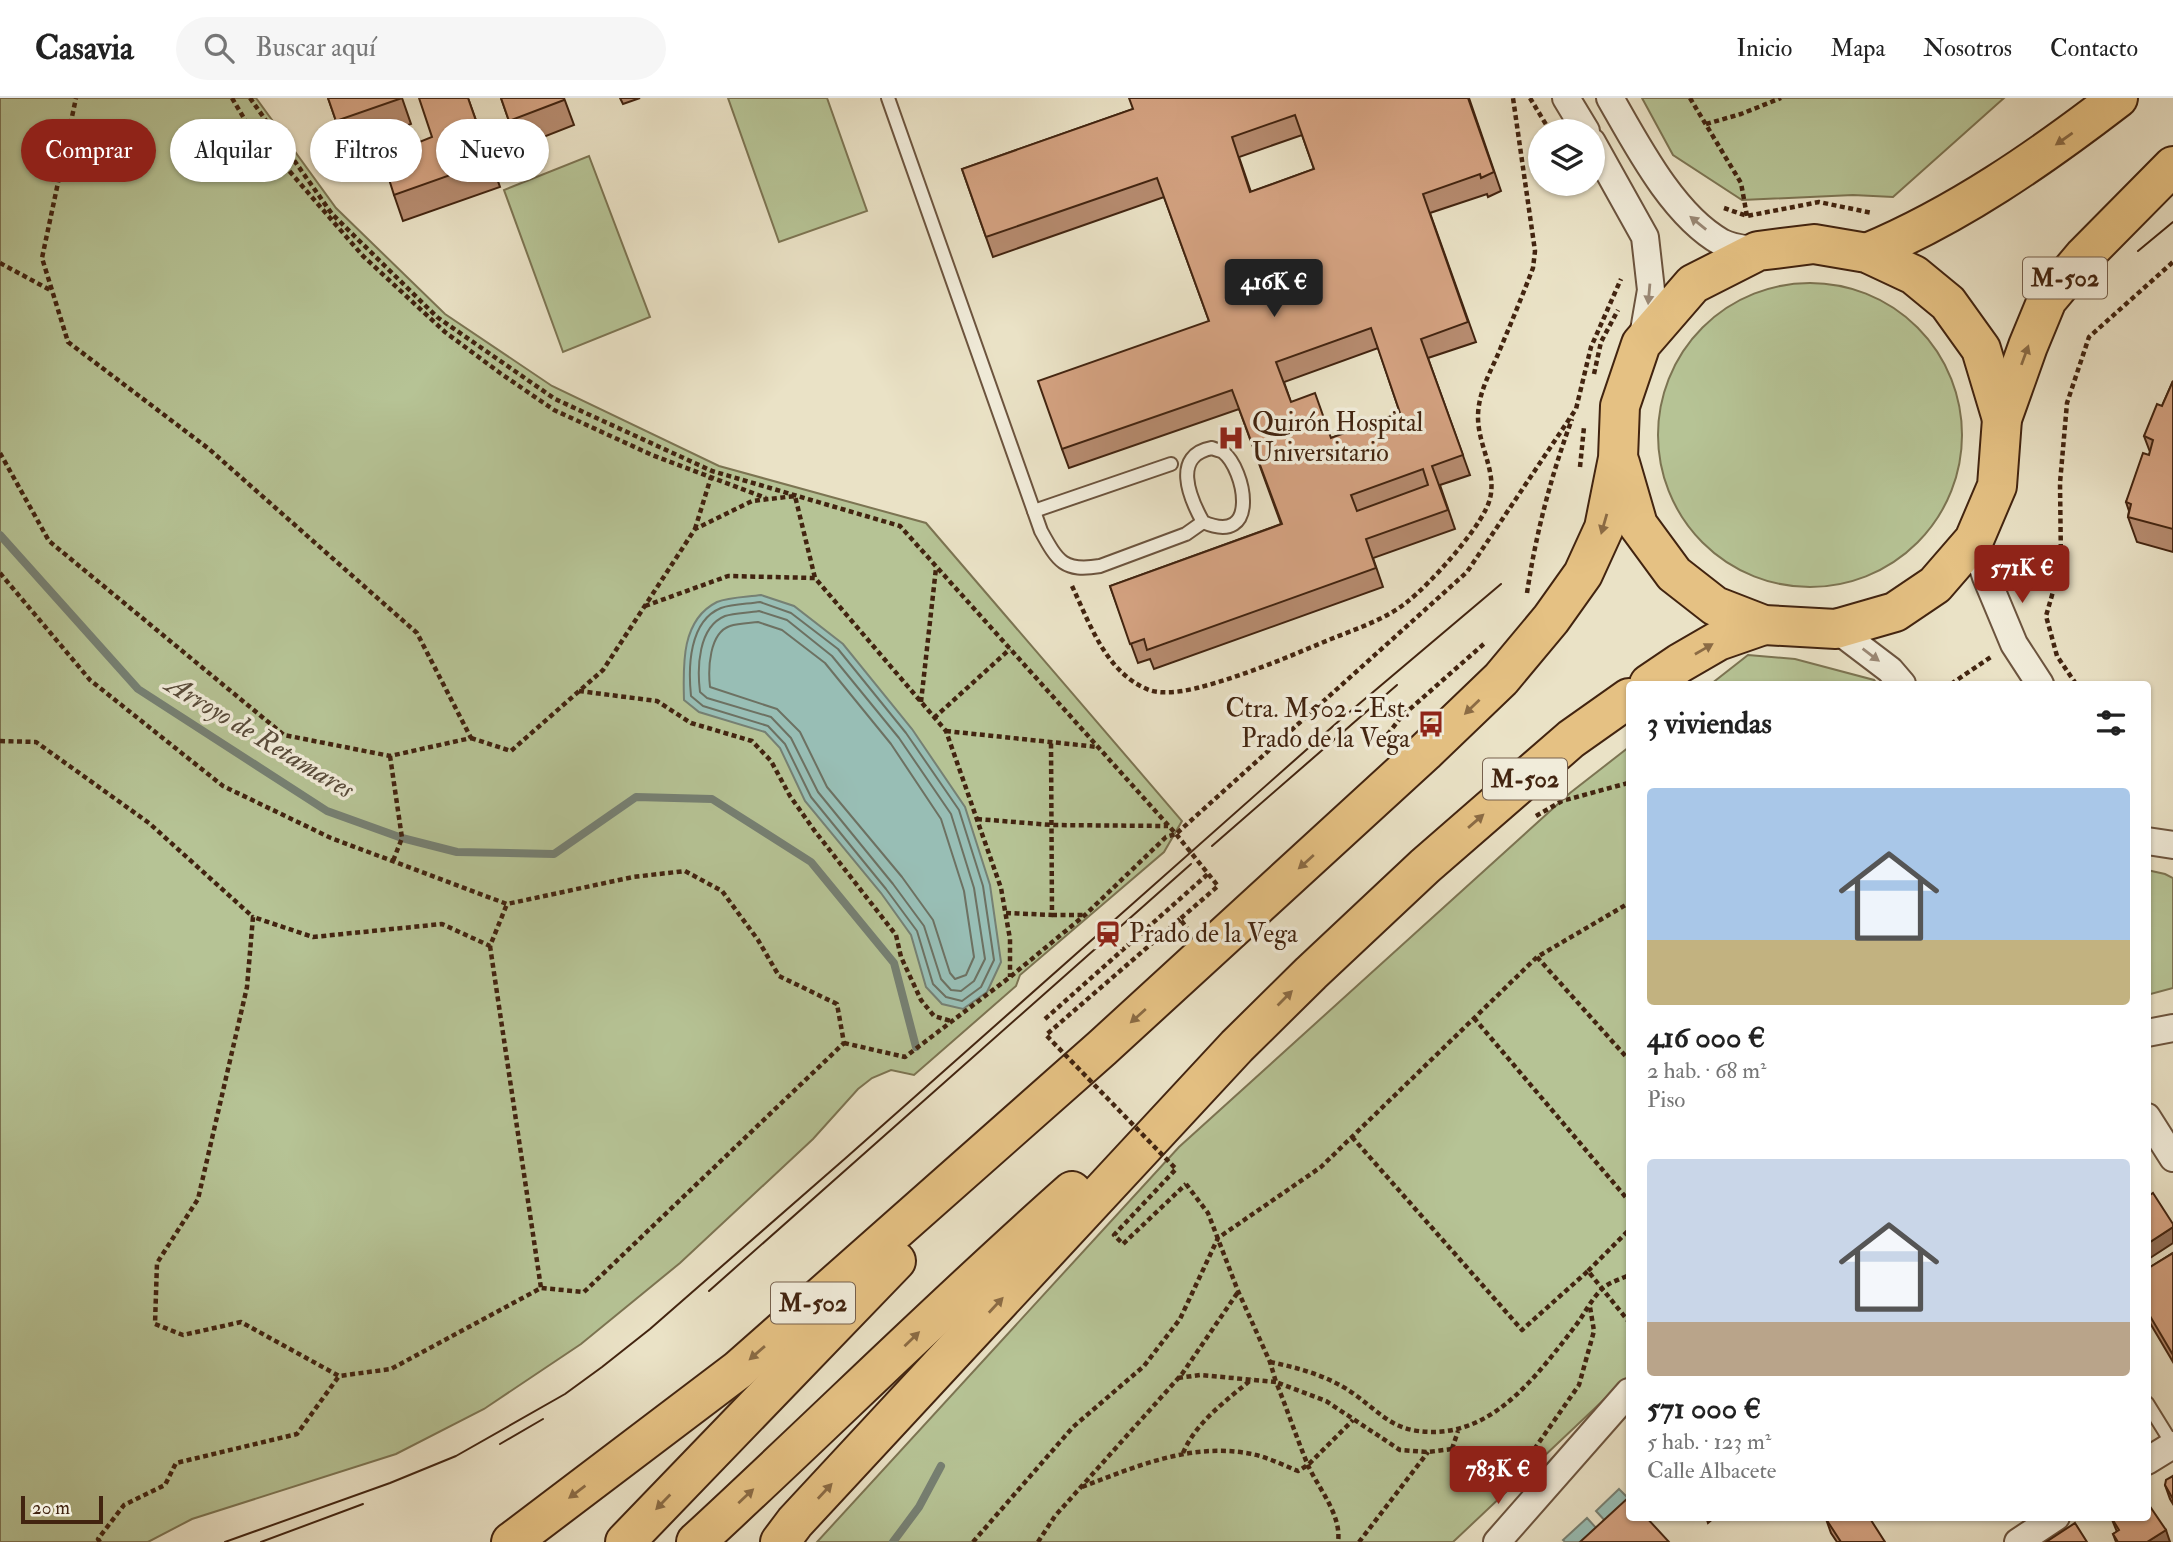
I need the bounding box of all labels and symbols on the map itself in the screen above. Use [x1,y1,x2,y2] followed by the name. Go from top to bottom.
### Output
[2055,132,2073,146] one-way arrow
[1689,216,1707,231] one-way arrow
[2023,258,2107,298] road number: M-502
[1217,260,1331,319] pin: 416K €
[1643,283,1654,305] one-way arrow
[2020,344,2031,365] one-way arrow
[1252,407,1424,469] place label: Quirón Hospital Universitario
[1216,423,1246,453] hospital icon: Quirón Hospital Universitario
[1598,514,1608,535] one-way arrow
[1965,546,2079,605] pin: 571K €
[1694,643,1713,655] one-way arrow
[1861,648,1879,663] one-way arrow
[157,666,362,808] water label: Arroyo de Retamares
[1225,693,1410,755] place label: Ctra. M502 - Est. Prado de la Vega
[1464,698,1481,714] one-way arrow
[1416,709,1446,739] bus stop icon: Ctra. M502 - Est. Prado de la Vega
[1483,758,1567,800] road number: M-502
[1468,814,1485,829] one-way arrow
[1297,854,1315,870] one-way arrow
[1129,918,1298,950] place label: Prado de la Vega
[1093,919,1123,949] station icon: Prado de la Vega
[1277,990,1294,1007] one-way arrow
[1130,1007,1147,1023] one-way arrow
[771,1282,855,1324] road number: M-502
[987,1297,1003,1314] one-way arrow
[903,1331,920,1348] one-way arrow
[748,1345,766,1361] one-way arrow
[1441,1446,1555,1506] pin: 783K €
[817,1482,833,1500] one-way arrow
[568,1484,586,1498] one-way arrow
[737,1488,754,1504] one-way arrow
[21,1493,103,1525] scale bar
[655,1493,671,1510] one-way arrow

